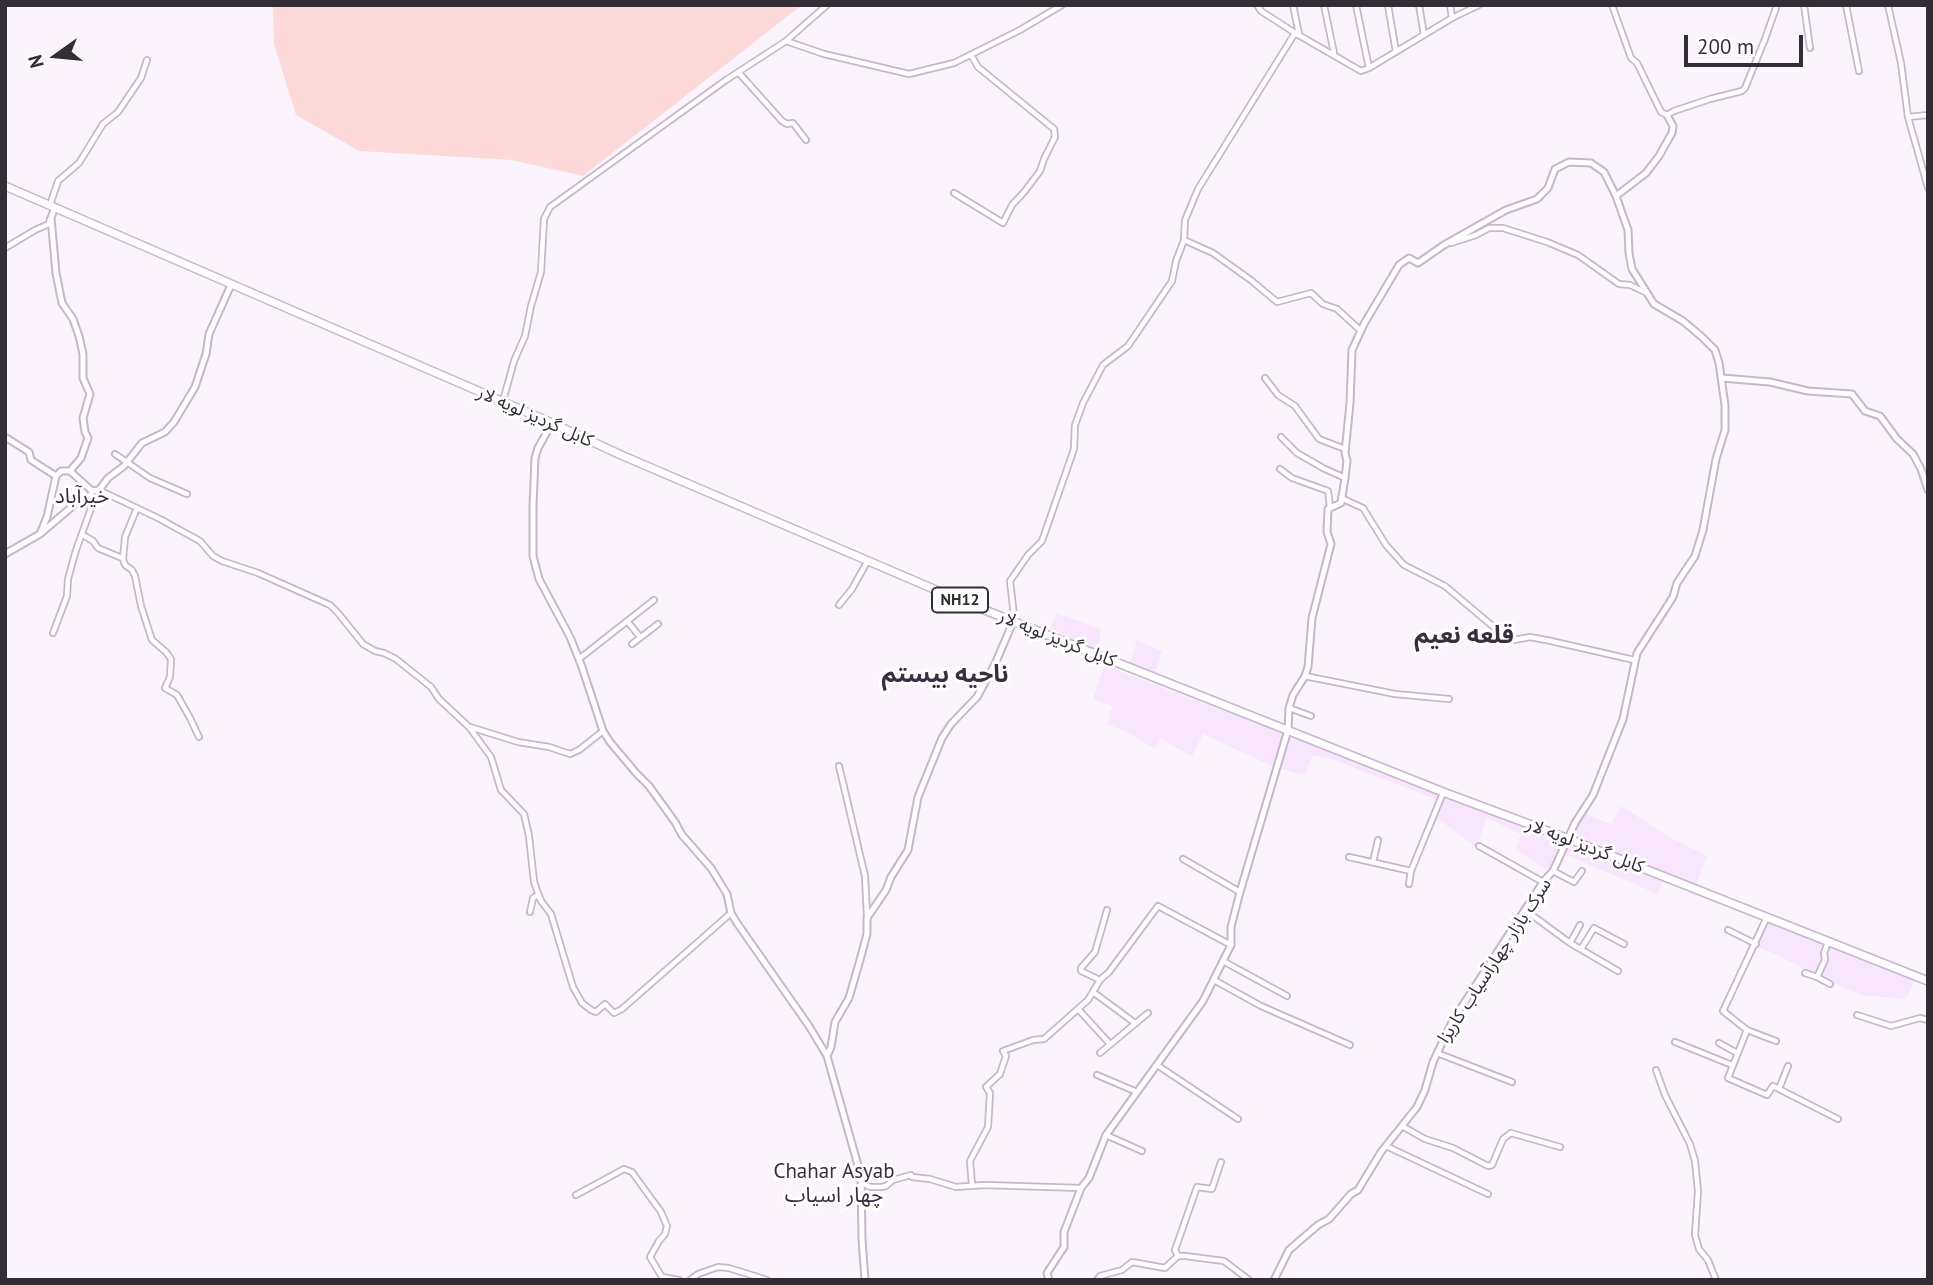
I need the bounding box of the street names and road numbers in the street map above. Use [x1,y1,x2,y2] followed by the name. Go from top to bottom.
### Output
[474,382,596,452] street label: کابل گردیز لویه لار
[932,587,988,612] road number: NH12
[995,606,1119,672] street label: کابل گردیز لویه لار
[1523,814,1647,878] street label: کابل گردیز لویه لار
[1434,875,1556,1047] street label: سرک بازار چهارآسیاب کاریزا

